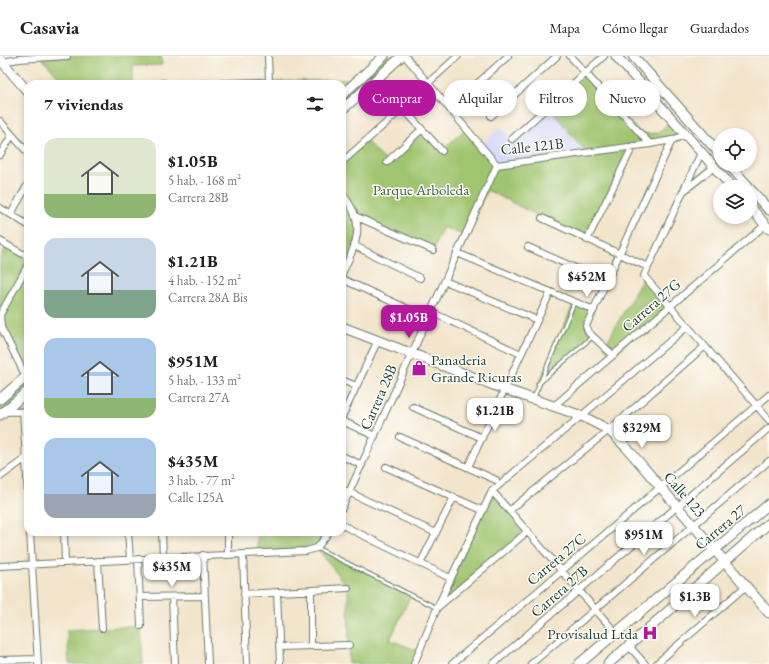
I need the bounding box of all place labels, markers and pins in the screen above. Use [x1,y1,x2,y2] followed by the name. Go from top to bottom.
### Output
[559,264,615,298] pin: $452M
[376,305,442,339] pin: $1.05B
[431,350,522,386] place label: Panaderia Grande Ricuras
[410,359,428,377] shop icon: Panaderia Grande Ricuras
[462,398,528,432] pin: $1.21B
[614,415,670,449] pin: $329M
[616,522,672,556] pin: $951M
[144,554,200,588] pin: $435M
[667,584,723,618] pin: $1.3B
[547,624,638,643] place label: Provisalud Ltda
[641,624,659,642] hospital icon: Provisalud Ltda

